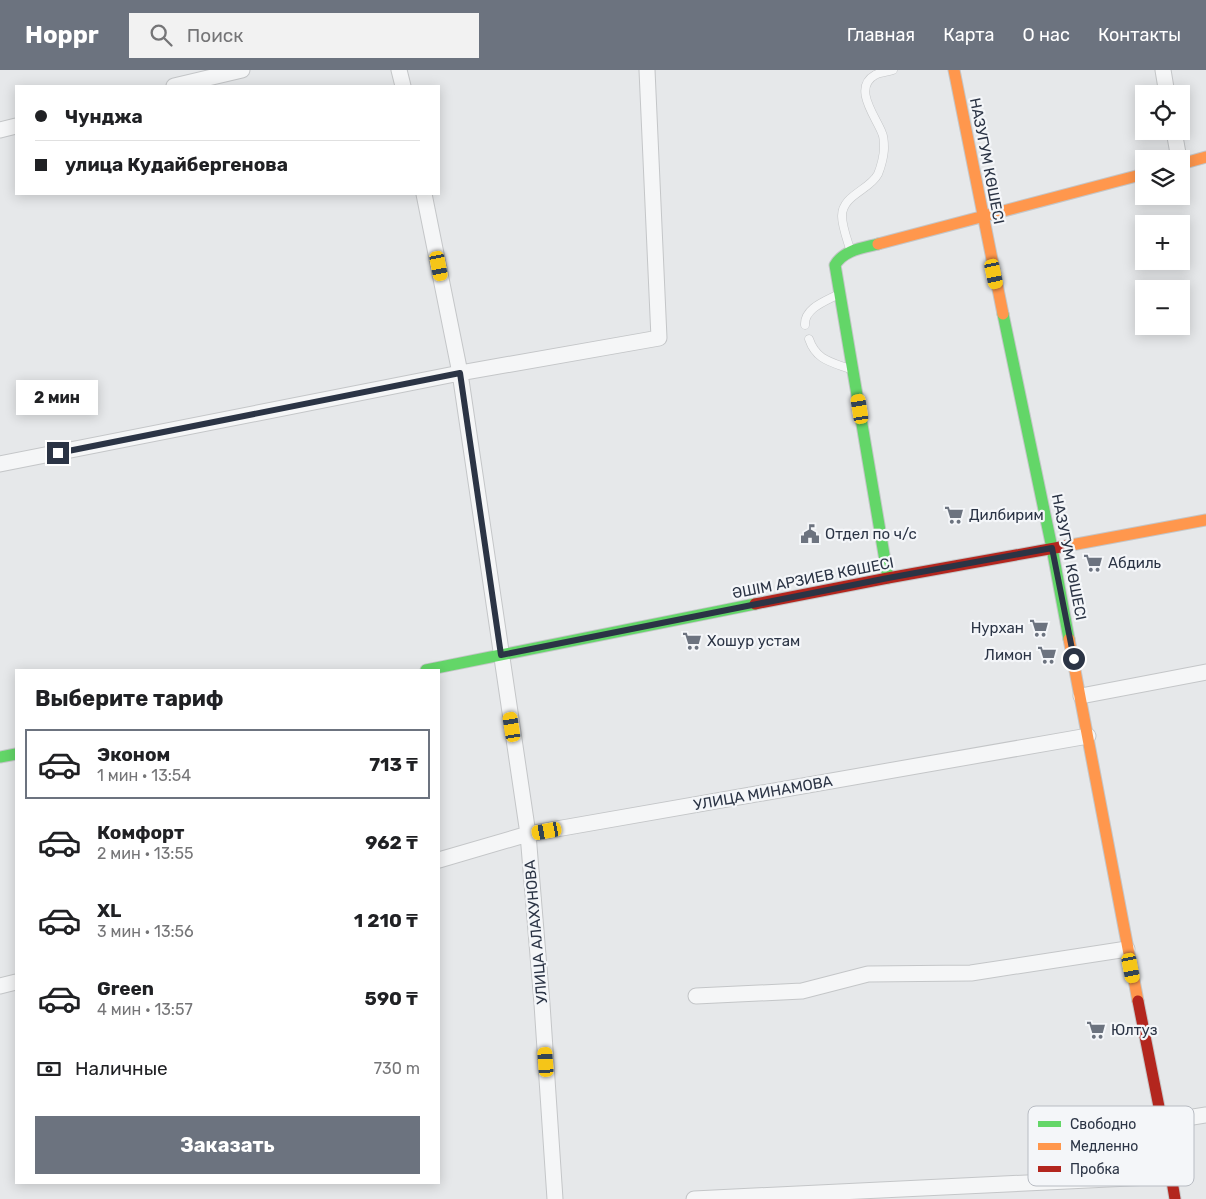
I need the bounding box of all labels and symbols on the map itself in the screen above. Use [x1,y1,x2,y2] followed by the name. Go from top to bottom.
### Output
[966,96,1008,226] street label: НАЗУГУМ КӨШЕСІ
[428,250,449,282] car
[983,258,1004,290] car
[17,380,99,416] callout: 2 мин
[850,393,869,425] car
[47,442,69,464] route end
[1048,492,1090,622] street label: НАЗУГУМ КӨШЕСІ
[943,504,965,526] supermarket icon: Дилбирим
[969,506,1044,524] place label: Дилбирим
[799,523,821,545] public building icon: Отдел по ч/с
[825,525,917,543] place label: Отдел по ч/с
[1082,552,1104,574] supermarket icon: Абдиль
[731,553,895,603] street label: ӘШІМ АРЗИЕВ КӨШЕСІ
[1108,554,1162,572] place label: Абдиль
[1028,617,1050,639] supermarket icon: Нурхан
[971,619,1024,637] place label: Нурхан
[681,630,703,652] supermarket icon: Хошур устам
[707,632,800,650] place label: Хошур устам
[1036,644,1058,666] supermarket icon: Лимон
[984,646,1032,664] place label: Лимон
[1063,648,1085,670] route start
[502,711,521,743] car
[692,772,834,814] street label: УЛИЦА МИНАМОВА
[530,821,563,841] car
[521,859,551,1005] street label: УЛИЦА АЛАХУНОВА
[1120,952,1141,984] car
[1085,1019,1107,1041] supermarket icon: Юлтуз
[1111,1021,1158,1039] place label: Юлтуз
[537,1047,554,1077] car
[1028,1106,1194,1186] legend
[1070,1116,1136,1133] text: Свободно
[1070,1138,1138,1155] text: Медленно
[1070,1161,1120,1178] text: Пробка

